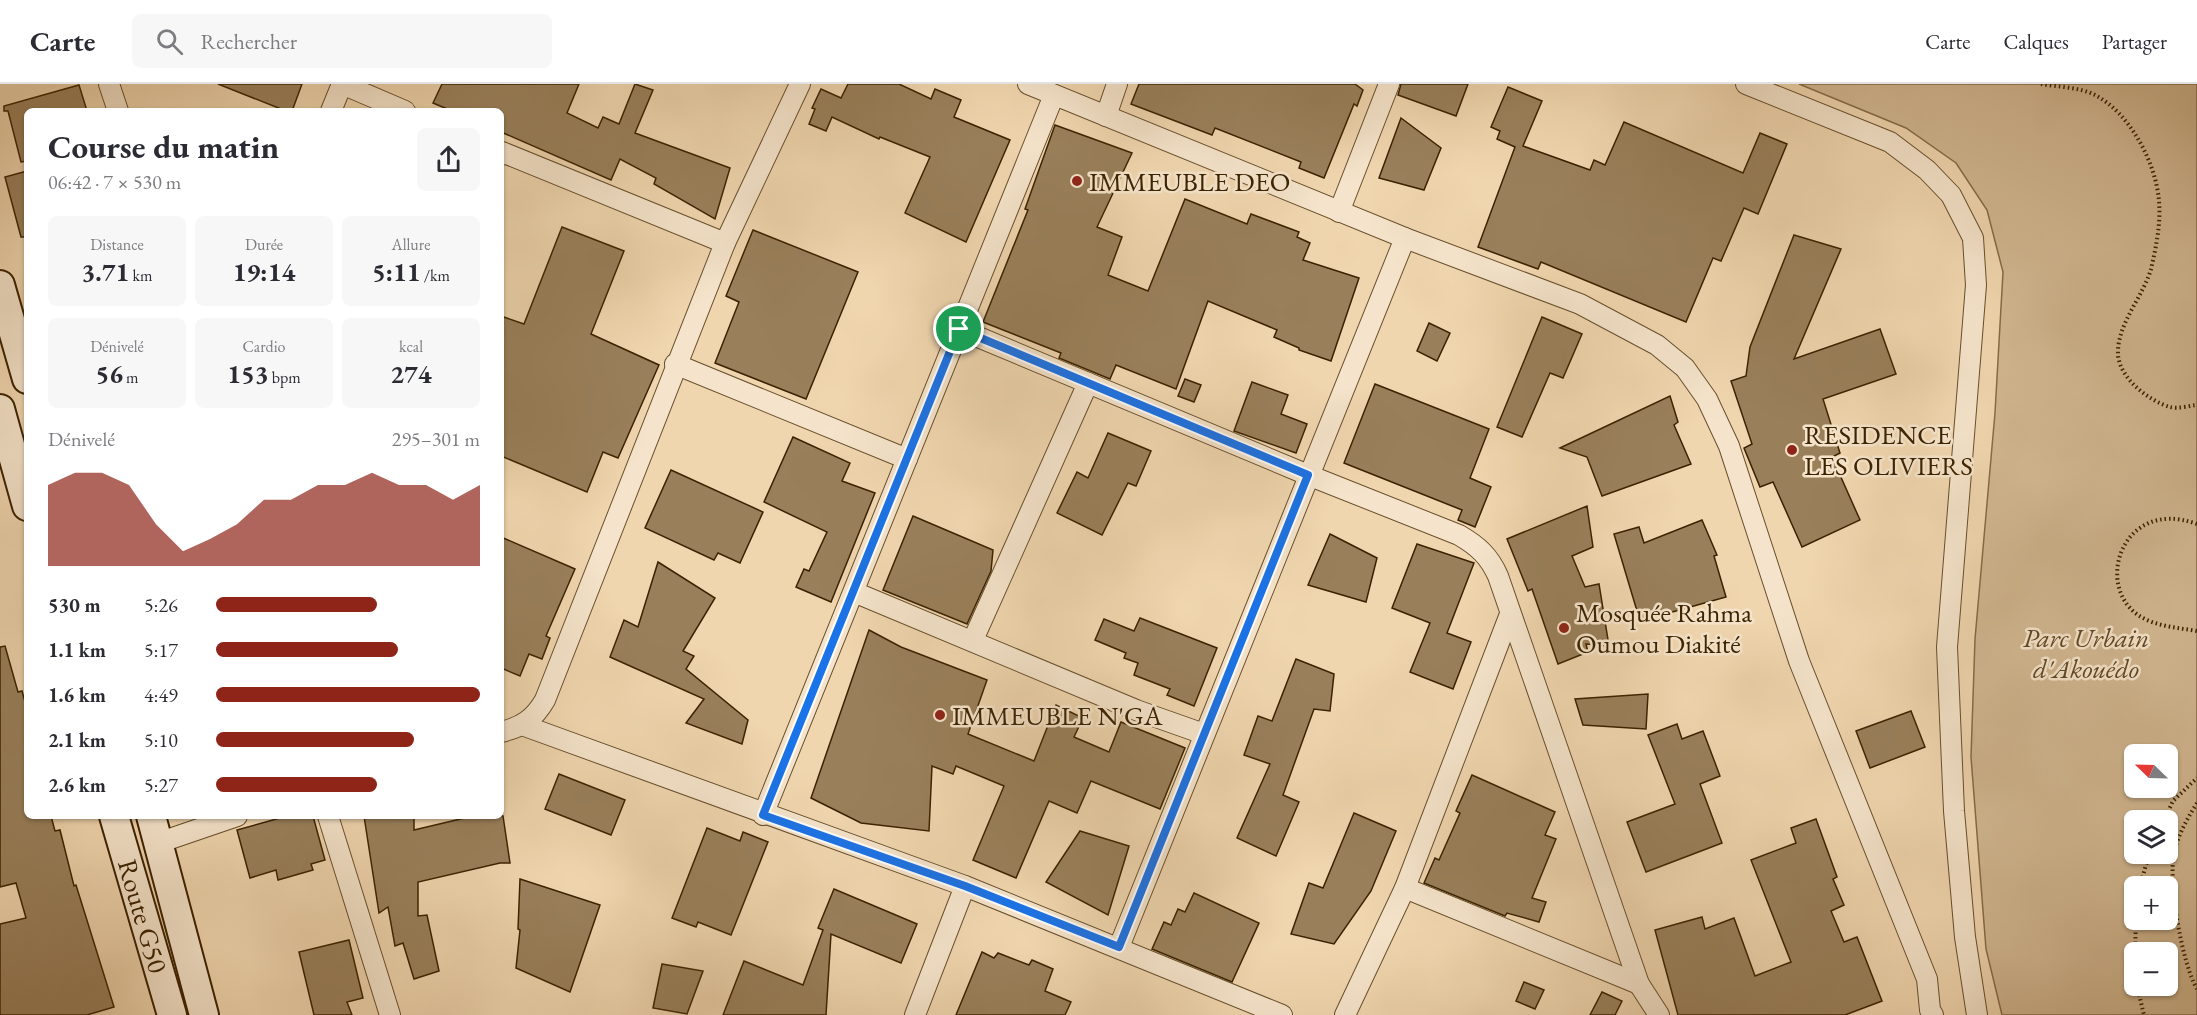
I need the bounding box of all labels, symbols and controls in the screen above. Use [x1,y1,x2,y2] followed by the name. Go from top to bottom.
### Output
[132,14,552,68] search box
[30,23,96,59] text: Carte
[153,25,186,58] icon: search
[201,27,297,56] text: Rechercher
[1925,28,1970,55] text: Carte
[2003,28,2069,55] text: Calques
[2102,28,2167,55] text: Partager
[48,125,279,168] text: Course du matin
[417,128,480,191] button: share
[1089,164,1290,199] place label: IMMEUBLE DEO
[48,169,181,195] text: 06:42 · 7 × 530 m
[1070,174,1084,188] marker: IMMEUBLE DEO
[90,234,144,255] text: Distance
[245,234,283,255] text: Durée
[392,234,430,255] text: Allure
[82,255,129,289] text: 3.71
[233,255,295,289] text: 19:14
[372,255,421,289] text: 5:11
[129,265,152,286] text: km
[421,265,450,286] text: /km
[933,303,984,354] pin
[942,312,975,345] icon: arrive
[90,336,144,357] text: Dénivelé
[242,336,286,357] text: Cardio
[399,336,423,357] text: kcal
[95,357,123,391] text: 56
[227,357,269,391] text: 153
[390,357,432,391] text: 274
[123,367,139,388] text: m
[269,367,301,388] text: bpm
[1804,417,1973,483] place label: RESIDENCE LES OLIVIERS
[48,426,115,452] text: Dénivelé
[392,426,480,452] text: 295–301 m
[1785,443,1799,457] marker: RESIDENCE LES OLIVIERS
[48,592,101,618] text: 530 m
[144,592,178,618] text: 5:26
[1576,595,1752,661] place label: Mosquée Rahma Oumou Diakité
[2023,620,2149,686] park label: Parc Urbain d'Akouédo
[1557,621,1571,635] marker: Mosquée Rahma Oumou Diakité
[48,637,106,663] text: 1.1 km
[144,637,178,663] text: 5:17
[48,682,106,708] text: 1.6 km
[144,682,178,708] text: 4:49
[952,698,1163,733] place label: IMMEUBLE N'GA
[933,708,947,722] marker: IMMEUBLE N'GA
[48,727,106,753] text: 2.1 km
[144,727,178,753] text: 5:10
[2124,744,2178,798] north arrow
[2124,744,2178,996] map controls
[48,772,106,798] text: 2.6 km
[144,772,178,798] text: 5:27
[2124,810,2178,864] button: layers
[110,855,176,977] street label: Route G50
[2124,876,2178,930] button: +
[2124,942,2178,996] button: −

